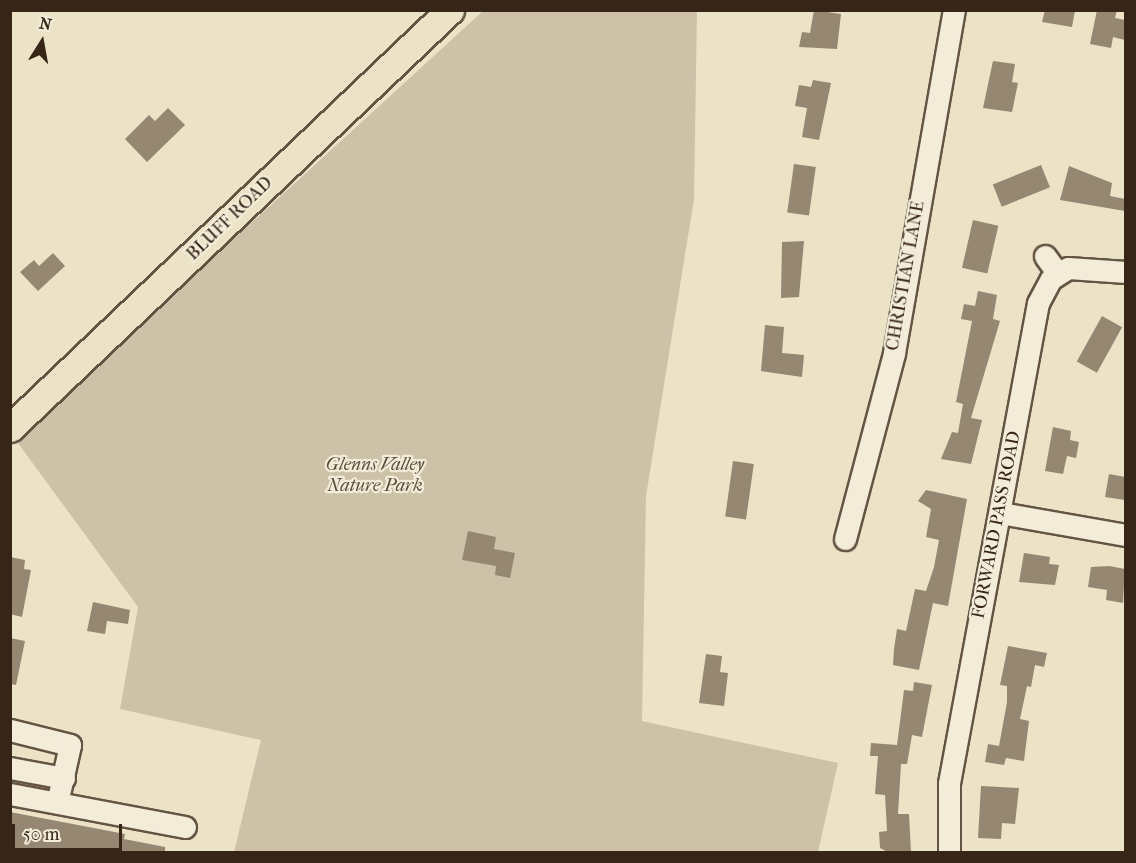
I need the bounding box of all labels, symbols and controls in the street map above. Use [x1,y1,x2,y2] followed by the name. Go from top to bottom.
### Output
[12,12,72,72] north arrow
[38,13,53,34] text: N
[183,173,277,265] street label: BLUFF ROAD
[882,200,930,352] street label: CHRISTIAN LANE
[968,429,1026,621] street label: FORWARD PASS ROAD
[326,455,424,498] park label: Glenns Valley Nature Park
[15,812,124,850] scale bar
[23,824,59,845] text: 50 m

